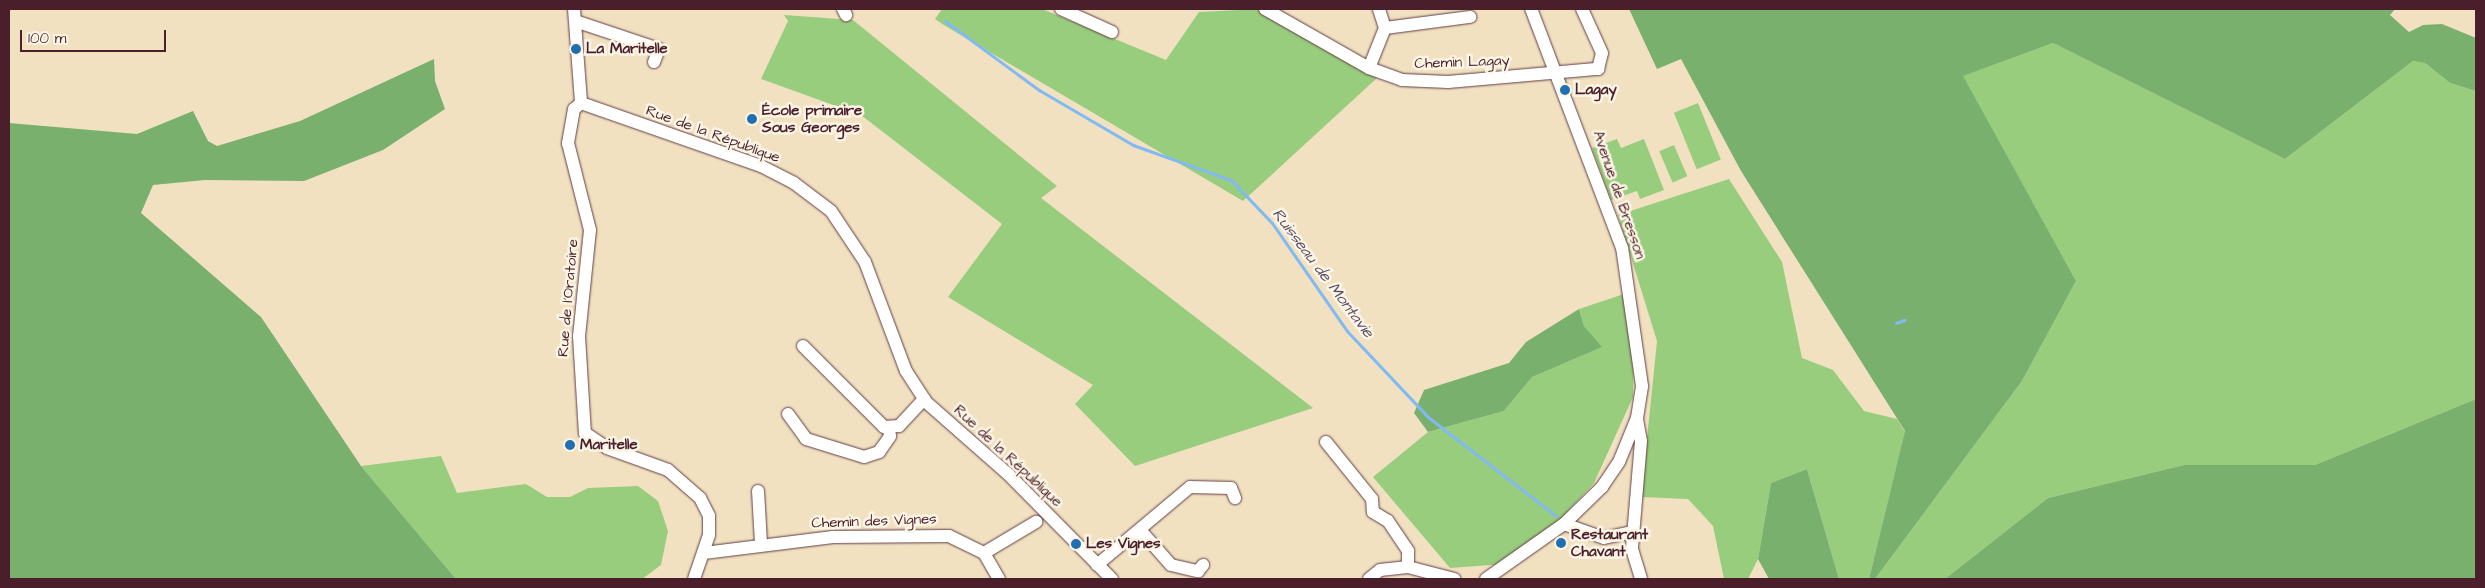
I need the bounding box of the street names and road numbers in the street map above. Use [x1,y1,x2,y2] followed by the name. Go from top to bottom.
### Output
[1414,51,1510,73] street label: Chemin Lagay
[643,101,783,167] street label: Rue de la République
[1589,128,1649,262] street label: Avenue de Bresson
[554,238,582,358] street label: Rue de l'Oratoire
[950,401,1066,511] street label: Rue de la République
[811,510,937,532] street label: Chemin des Vignes

